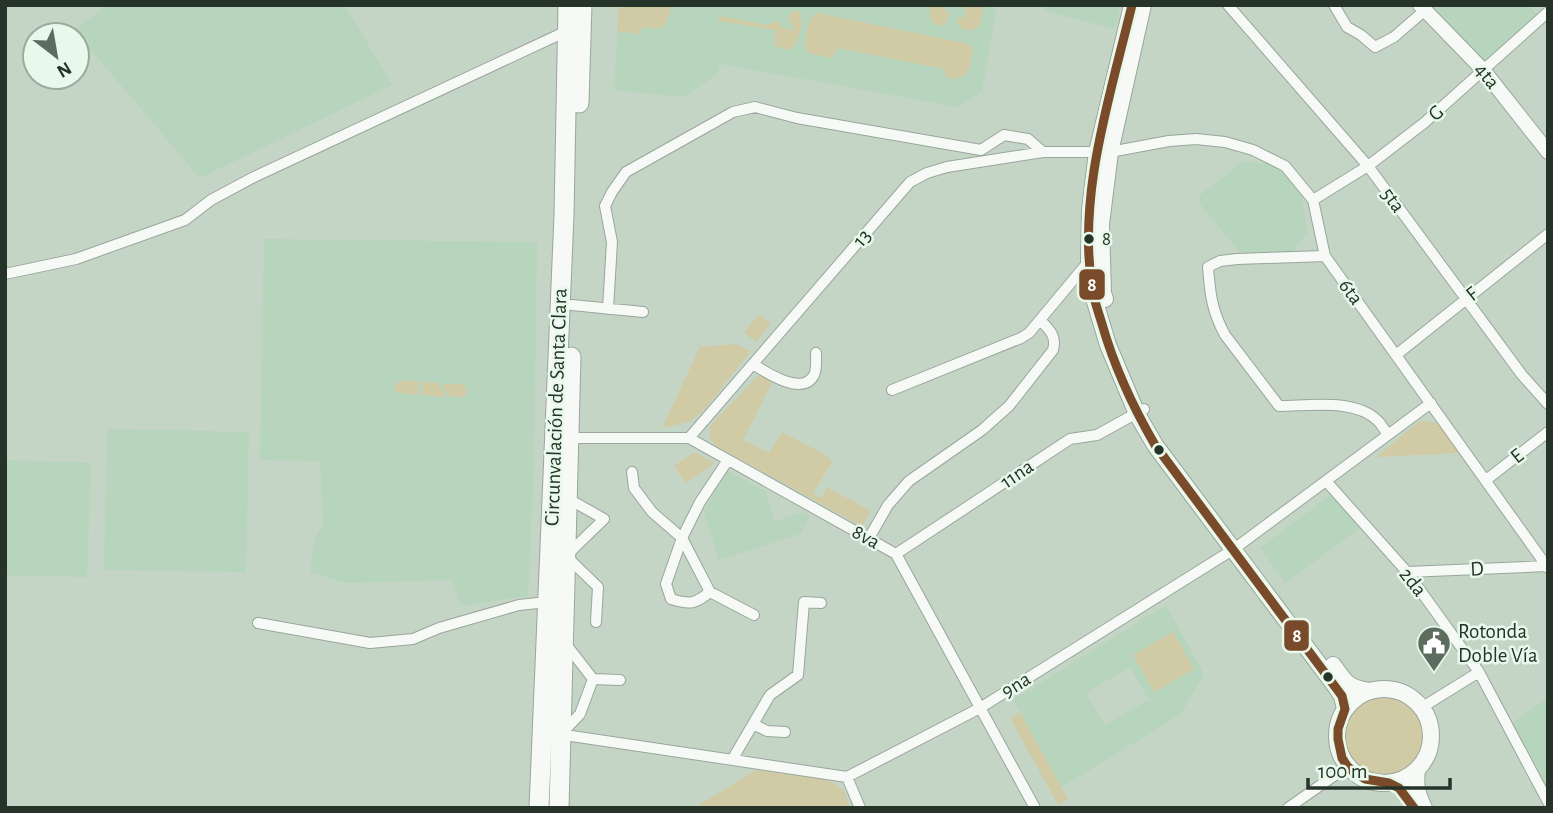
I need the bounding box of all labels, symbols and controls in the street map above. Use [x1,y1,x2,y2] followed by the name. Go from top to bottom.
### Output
[21,21,91,91] north arrow
[53,58,75,81] text: N
[1470,59,1504,93] street label: 4ta
[1424,101,1448,125] street label: G
[1377,184,1409,217] street label: 5ta
[849,225,875,251] street label: 13
[1102,230,1111,249] place label: 8
[1082,232,1096,246] marker: 8
[1078,268,1106,301] line badge: 8
[1335,275,1367,309] street label: 6ta
[1087,276,1097,295] text: 8
[1462,282,1483,305] street label: F
[541,287,571,526] street label: Circunvalación de Santa Clara
[1152,443,1166,457] unlabelled marker
[1507,445,1527,467] street label: E
[997,455,1038,492] street label: 11na
[849,521,884,553] street label: 8va
[1470,558,1484,580] street label: D
[1395,564,1431,601] street label: 2da
[1283,619,1310,652] line badge: 8
[1458,621,1538,666] place label: Rotonda Doble Vía
[1415,624,1453,673] public building icon: Rotonda Doble Vía
[1292,627,1302,646] text: 8
[998,668,1035,702] street label: 9na
[1321,670,1335,684] unlabelled marker
[1308,746,1450,790] scale bar
[1318,761,1368,782] text: 100 m

